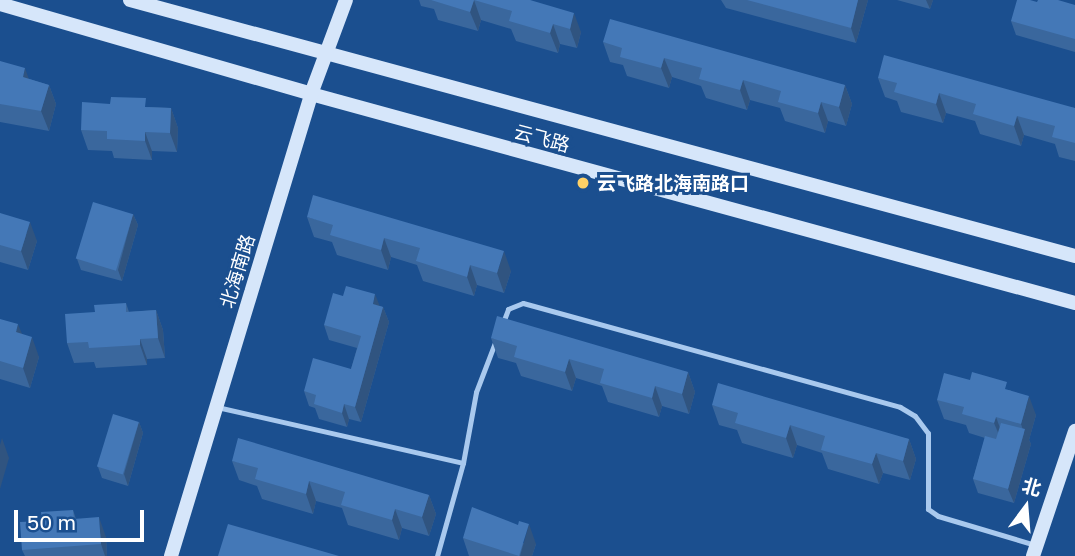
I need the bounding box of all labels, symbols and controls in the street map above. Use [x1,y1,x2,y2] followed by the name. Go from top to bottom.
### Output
[512,120,572,156] street label: 云飞路
[597,172,749,194] place label: 云飞路北海南路口
[575,175,591,191] marker: 云飞路北海南路口
[215,231,259,311] street label: 北海南路
[991,472,1061,542] north arrow
[1020,473,1044,500] text: 北
[18,496,147,540] scale bar
[27,509,76,535] text: 50 m

